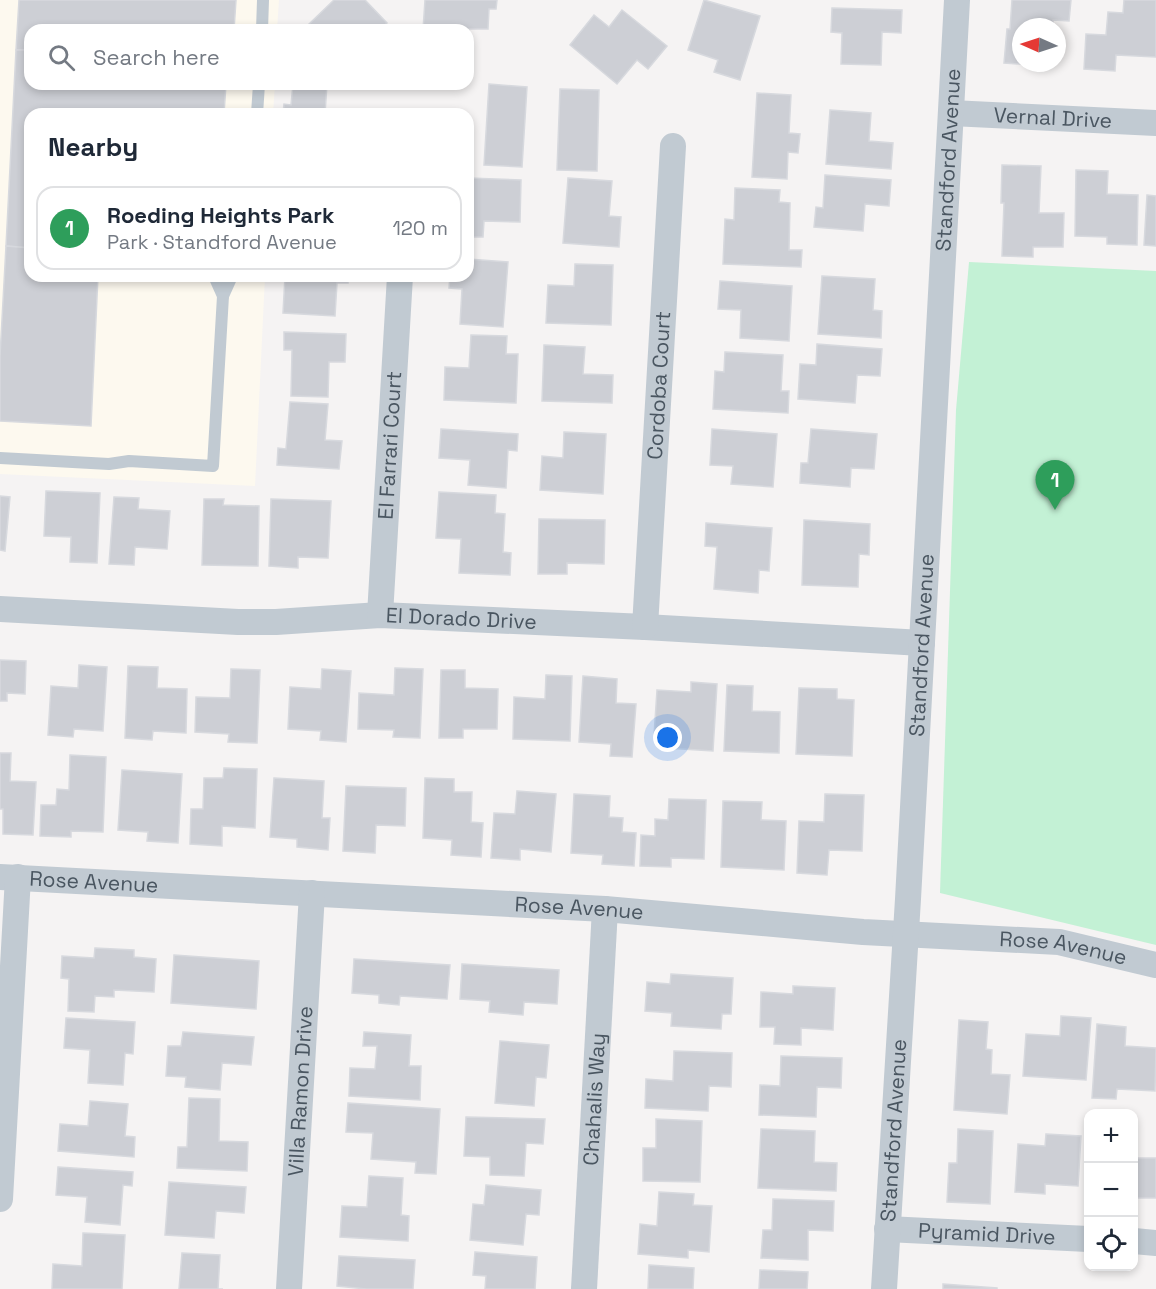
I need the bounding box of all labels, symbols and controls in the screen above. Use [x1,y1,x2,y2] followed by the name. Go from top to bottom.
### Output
[1012,18,1066,72] north arrow
[24,24,474,90] search box
[45,41,78,74] icon: search
[93,43,220,71] text: Search here
[929,68,966,252] street label: Standford Avenue
[993,101,1113,134] street label: Vernal Drive
[48,130,138,164] text: Nearby
[107,201,334,229] text: Roeding Heights Park
[65,215,74,241] text: 1
[392,215,448,241] text: 120 m
[107,229,337,255] text: Park · Standford Avenue
[641,310,676,460] street label: Cordoba Court
[372,370,407,520] street label: El Farrari Court
[1036,460,1074,510] pin: 1
[903,553,940,737] street label: Standford Avenue
[385,601,537,635] street label: El Dorado Drive
[653,723,682,752] your location
[29,865,159,898] street label: Rose Avenue
[514,890,645,925] street label: Rose Avenue
[999,925,1130,971] street label: Rose Avenue
[282,1005,318,1177] street label: Villa Ramon Drive
[577,1032,611,1166] street label: Chahalis Way
[874,1038,912,1223] street label: Standford Avenue
[1084,1109,1138,1271] map controls
[1084,1109,1138,1163] button: +
[1084,1163,1138,1217] button: −
[917,1217,1056,1250] street label: Pyramid Drive
[1084,1217,1138,1271] button: locate

